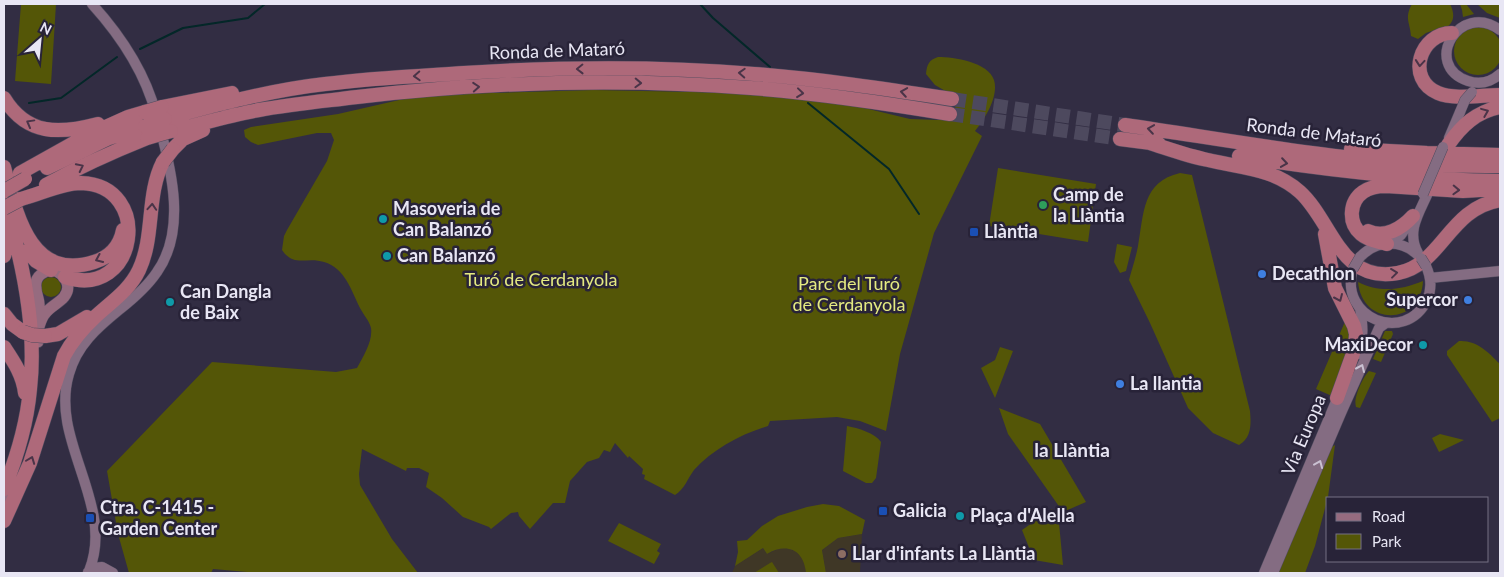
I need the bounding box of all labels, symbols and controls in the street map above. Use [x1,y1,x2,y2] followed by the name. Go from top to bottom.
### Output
[15,15,65,65] north arrow
[37,18,55,38] text: N
[489,37,625,63] street label: Ronda de Mataró
[1415,59,1426,67] one-way arrow
[576,63,584,74] one-way arrow
[738,68,746,79] one-way arrow
[413,70,421,81] one-way arrow
[634,78,642,89] one-way arrow
[472,81,480,92] one-way arrow
[797,87,805,98] one-way arrow
[899,87,908,97] one-way arrow
[1480,108,1489,118] one-way arrow
[1245,113,1383,151] street label: Ronda de Mataró
[27,119,36,129] one-way arrow
[1147,124,1155,135] one-way arrow
[1280,158,1289,168] one-way arrow
[75,163,84,173] one-way arrow
[1053,183,1125,226] place label: Camp de la Llàntia
[1453,185,1461,195] one-way arrow
[393,197,501,240] place label: Masoveria de Can Balanzó
[1037,199,1049,211] marker: Camp de la Llàntia
[146,202,157,210] one-way arrow
[377,213,389,225] marker: Masoveria de Can Balanzó
[984,220,1038,242] place label: Llàntia
[968,226,980,238] marker: Llàntia
[397,244,496,266] place label: Can Balanzó
[381,250,393,262] marker: Can Balanzó
[95,253,104,264] one-way arrow
[1272,262,1355,284] place label: Decathlon
[465,268,617,290] park label: Turó de Cerdanyola
[1256,268,1268,280] marker: Decathlon
[1391,268,1399,279] one-way arrow
[792,272,906,315] park label: Parc del Turó de Cerdanyola
[180,280,271,323] place label: Can Dangla de Baix
[1386,288,1458,310] place label: Supercor
[1332,293,1343,302] one-way arrow
[1462,294,1474,306] marker: Supercor
[164,296,176,308] marker: Can Dangla de Baix
[1324,333,1413,355] place label: MaxiDecor
[1417,339,1429,351] marker: MaxiDecor
[1355,364,1366,373] one-way arrow
[1130,372,1202,394] place label: La llantia
[1114,378,1126,390] marker: La llantia
[1276,391,1330,478] street label: Via Europa
[1034,438,1110,461] district label: la Llàntia
[25,457,35,465] one-way arrow
[1313,460,1324,469] one-way arrow
[100,496,218,539] place label: Ctra. C-1415 - Garden Center
[1326,497,1489,562] legend
[893,499,947,521] place label: Galicia
[970,504,1075,526] place label: Plaça d'Alella
[877,505,889,517] marker: Galicia
[1372,507,1405,525] text: Road
[954,510,966,522] marker: Plaça d'Alella
[84,512,96,524] marker: Ctra. C-1415 - Garden Center
[1372,532,1402,550] text: Park
[852,542,1035,564] place label: Llar d'infants La Llàntia
[836,548,848,560] marker: Llar d'infants La Llàntia

